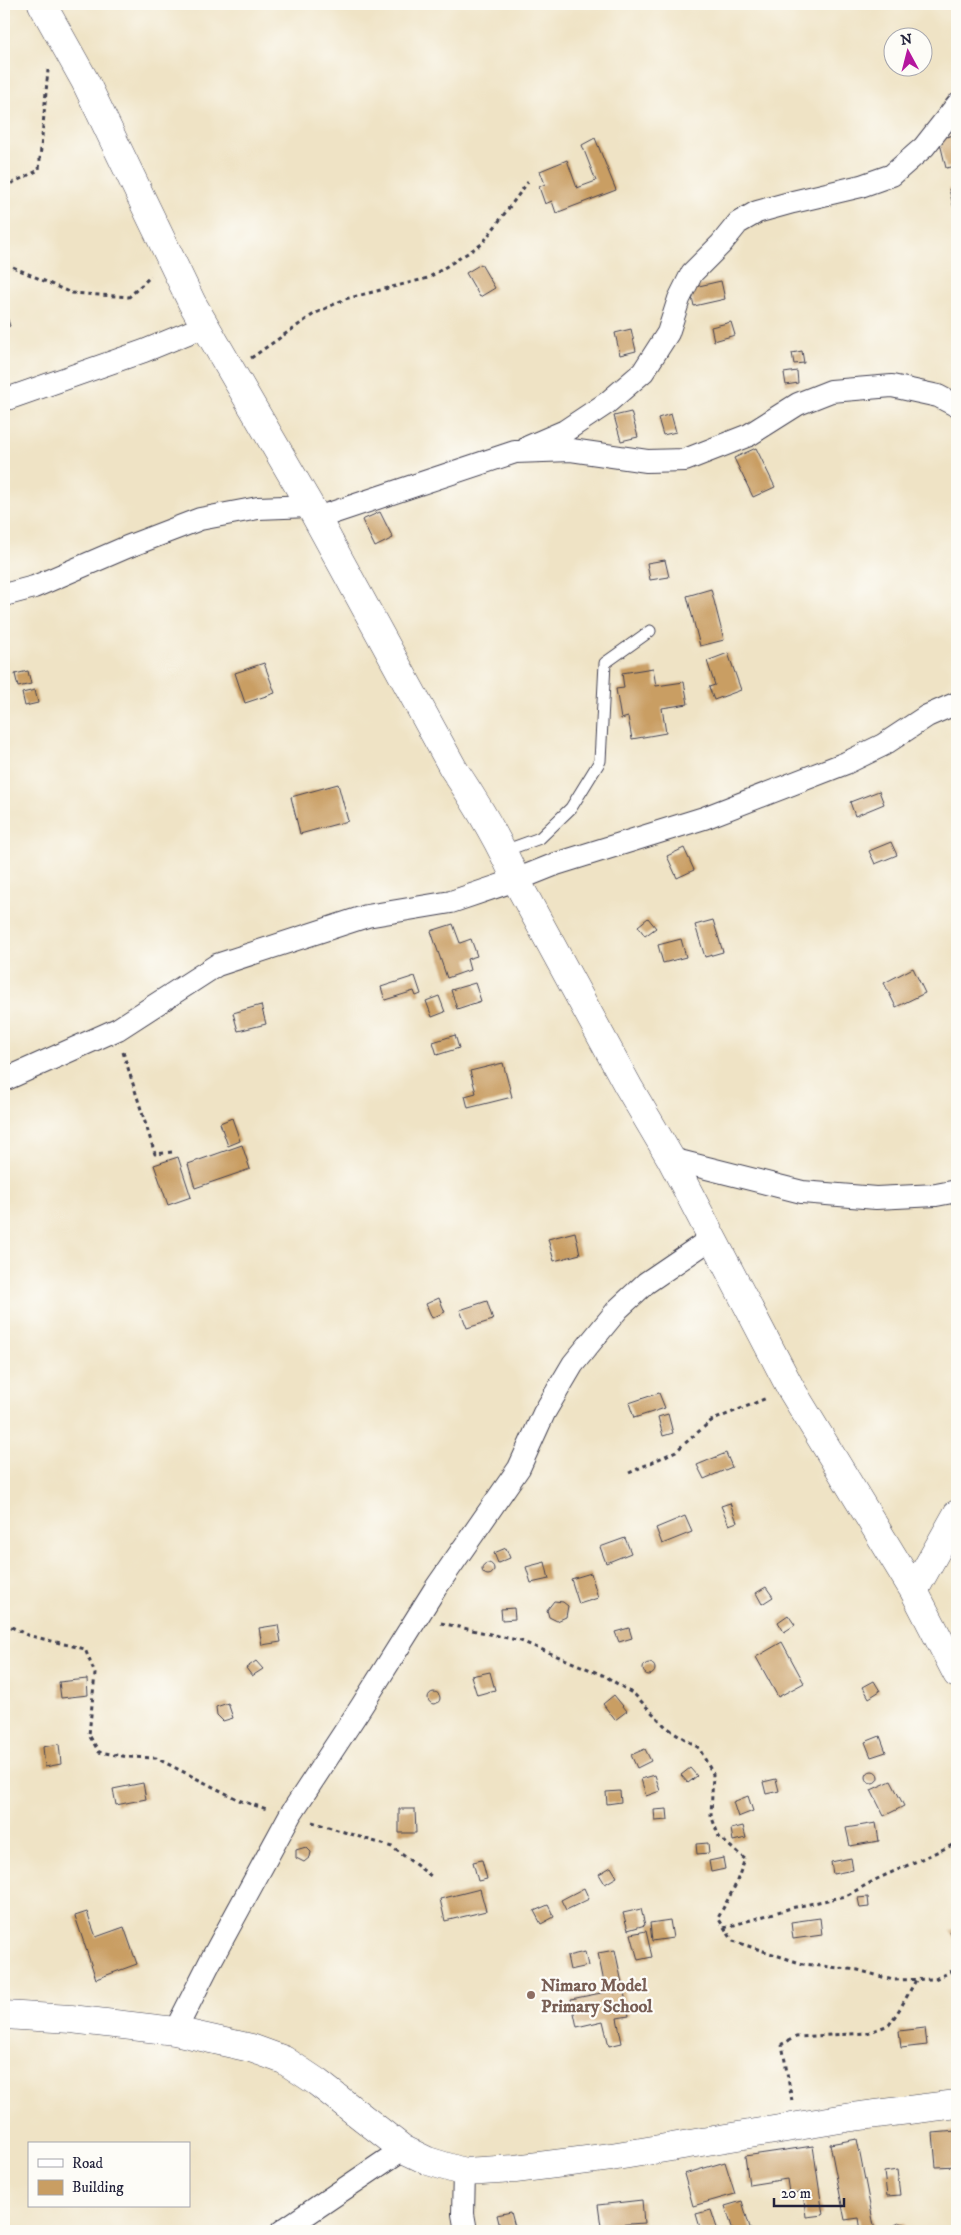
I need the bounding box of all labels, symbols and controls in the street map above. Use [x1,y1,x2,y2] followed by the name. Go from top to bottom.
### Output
[884,28,934,78] north arrow
[900,30,914,50] text: N
[541,1975,653,2018] place label: Nimaro Model Primary School
[525,1989,537,2001] marker: Nimaro Model Primary School
[28,2142,190,2208] legend
[72,2154,104,2173] text: Road
[774,2175,844,2207] scale bar
[72,2178,124,2197] text: Building
[781,2184,811,2203] text: 20 m

